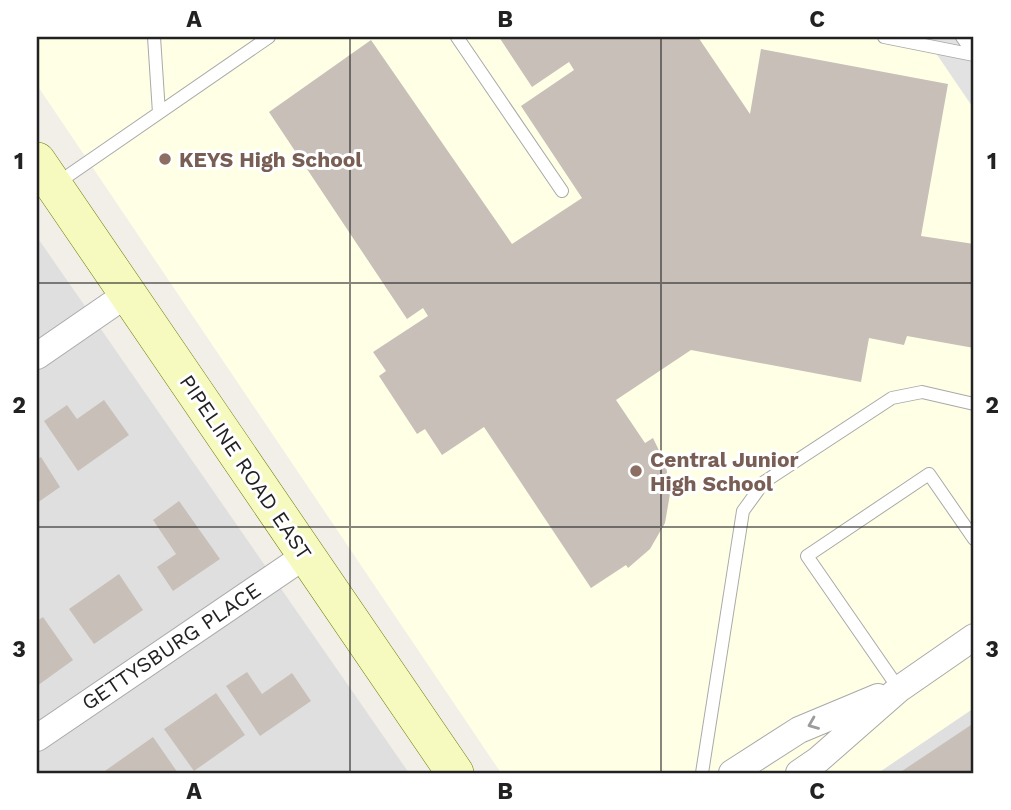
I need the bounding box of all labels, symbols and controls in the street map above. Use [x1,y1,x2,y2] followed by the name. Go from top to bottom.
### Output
[186,6,202,33] text: A
[497,6,513,33] text: B
[809,6,825,33] text: C
[179,147,362,172] place label: KEYS High School
[14,148,24,175] text: 1
[987,148,997,175] text: 1
[157,151,173,167] marker: KEYS High School
[175,370,317,565] street label: PIPELINE ROAD EAST
[12,392,26,419] text: 2
[985,392,999,419] text: 2
[650,447,799,496] place label: Central Junior High School
[628,463,644,479] marker: Central Junior High School
[77,577,265,715] street label: GETTYSBURG PLACE
[12,636,26,663] text: 3
[985,636,999,663] text: 3
[808,715,820,729] one-way arrow
[186,778,202,805] text: A
[497,778,513,805] text: B
[809,778,825,805] text: C

